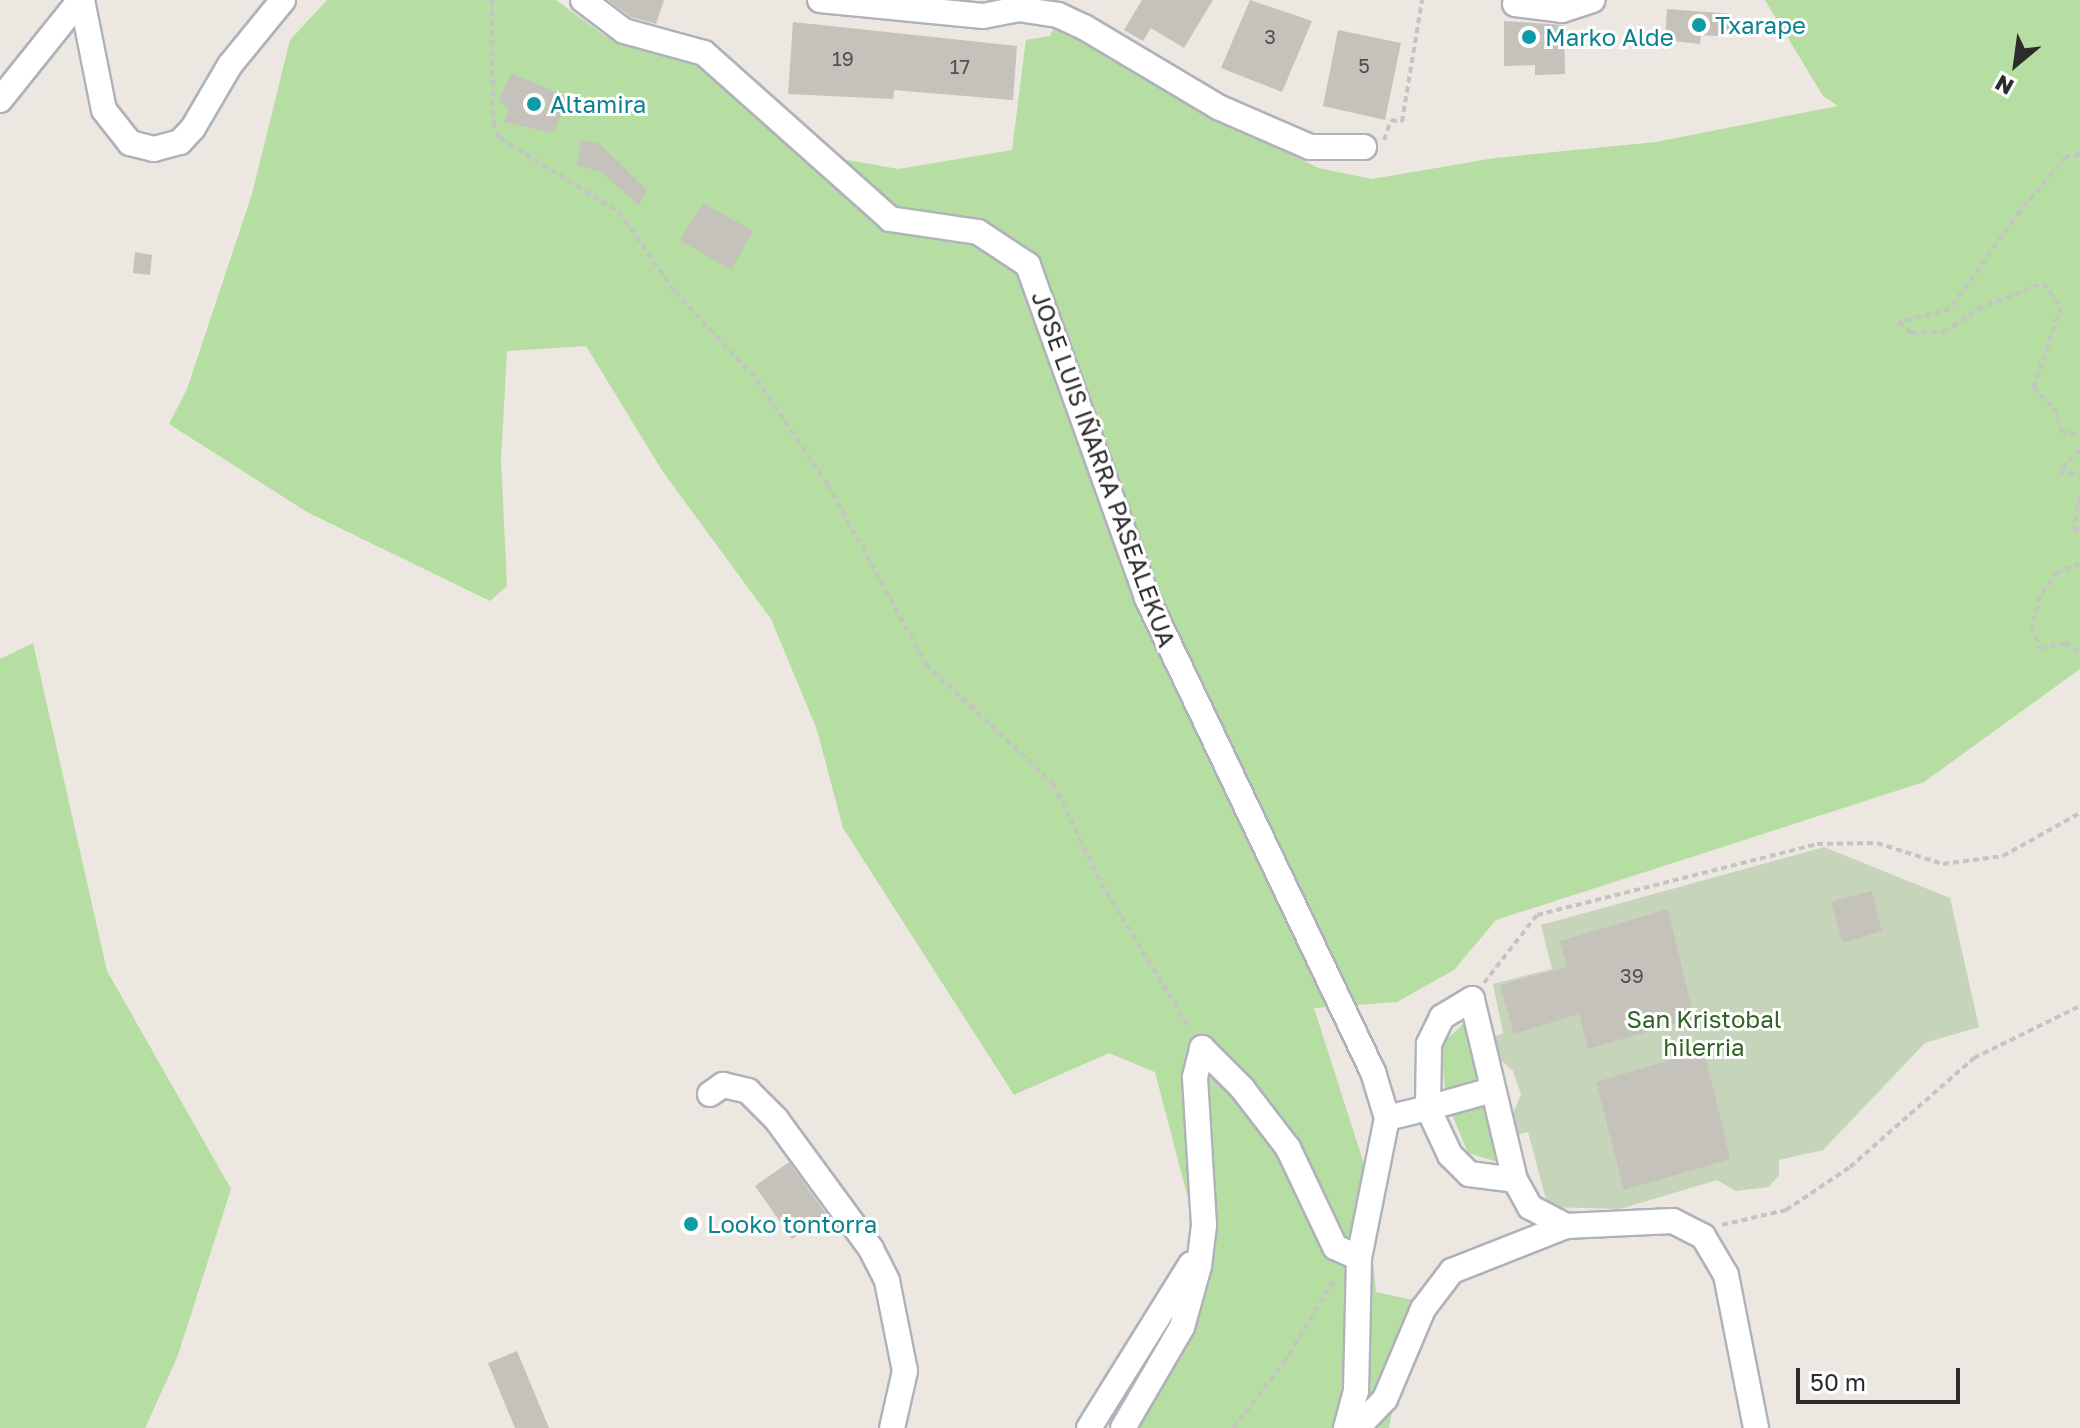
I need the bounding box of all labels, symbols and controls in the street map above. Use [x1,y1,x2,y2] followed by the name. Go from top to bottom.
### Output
[1715,11,1806,39] place label: Txarape
[1690,16,1708,34] marker: Txarape
[1545,23,1674,51] place label: Marko Alde
[1264,24,1276,48] house number: 3
[1976,24,2056,104] north arrow
[1520,28,1538,46] marker: Marko Alde
[832,46,854,70] house number: 19
[1358,53,1370,77] house number: 5
[950,54,970,78] house number: 17
[1990,70,2018,101] text: N
[550,90,646,118] place label: Altamira
[525,95,543,113] marker: Altamira
[1026,287,1182,651] street label: JOSE LUIS IÑARRA PASEALEKUA
[1620,963,1644,987] house number: 39
[1627,1005,1781,1061] park label: San Kristobal hilerria
[707,1210,877,1238] place label: Looko tontorra
[682,1215,700,1233] marker: Looko tontorra
[1800,1352,1964,1402] scale bar
[1810,1367,1866,1396] text: 50 m

